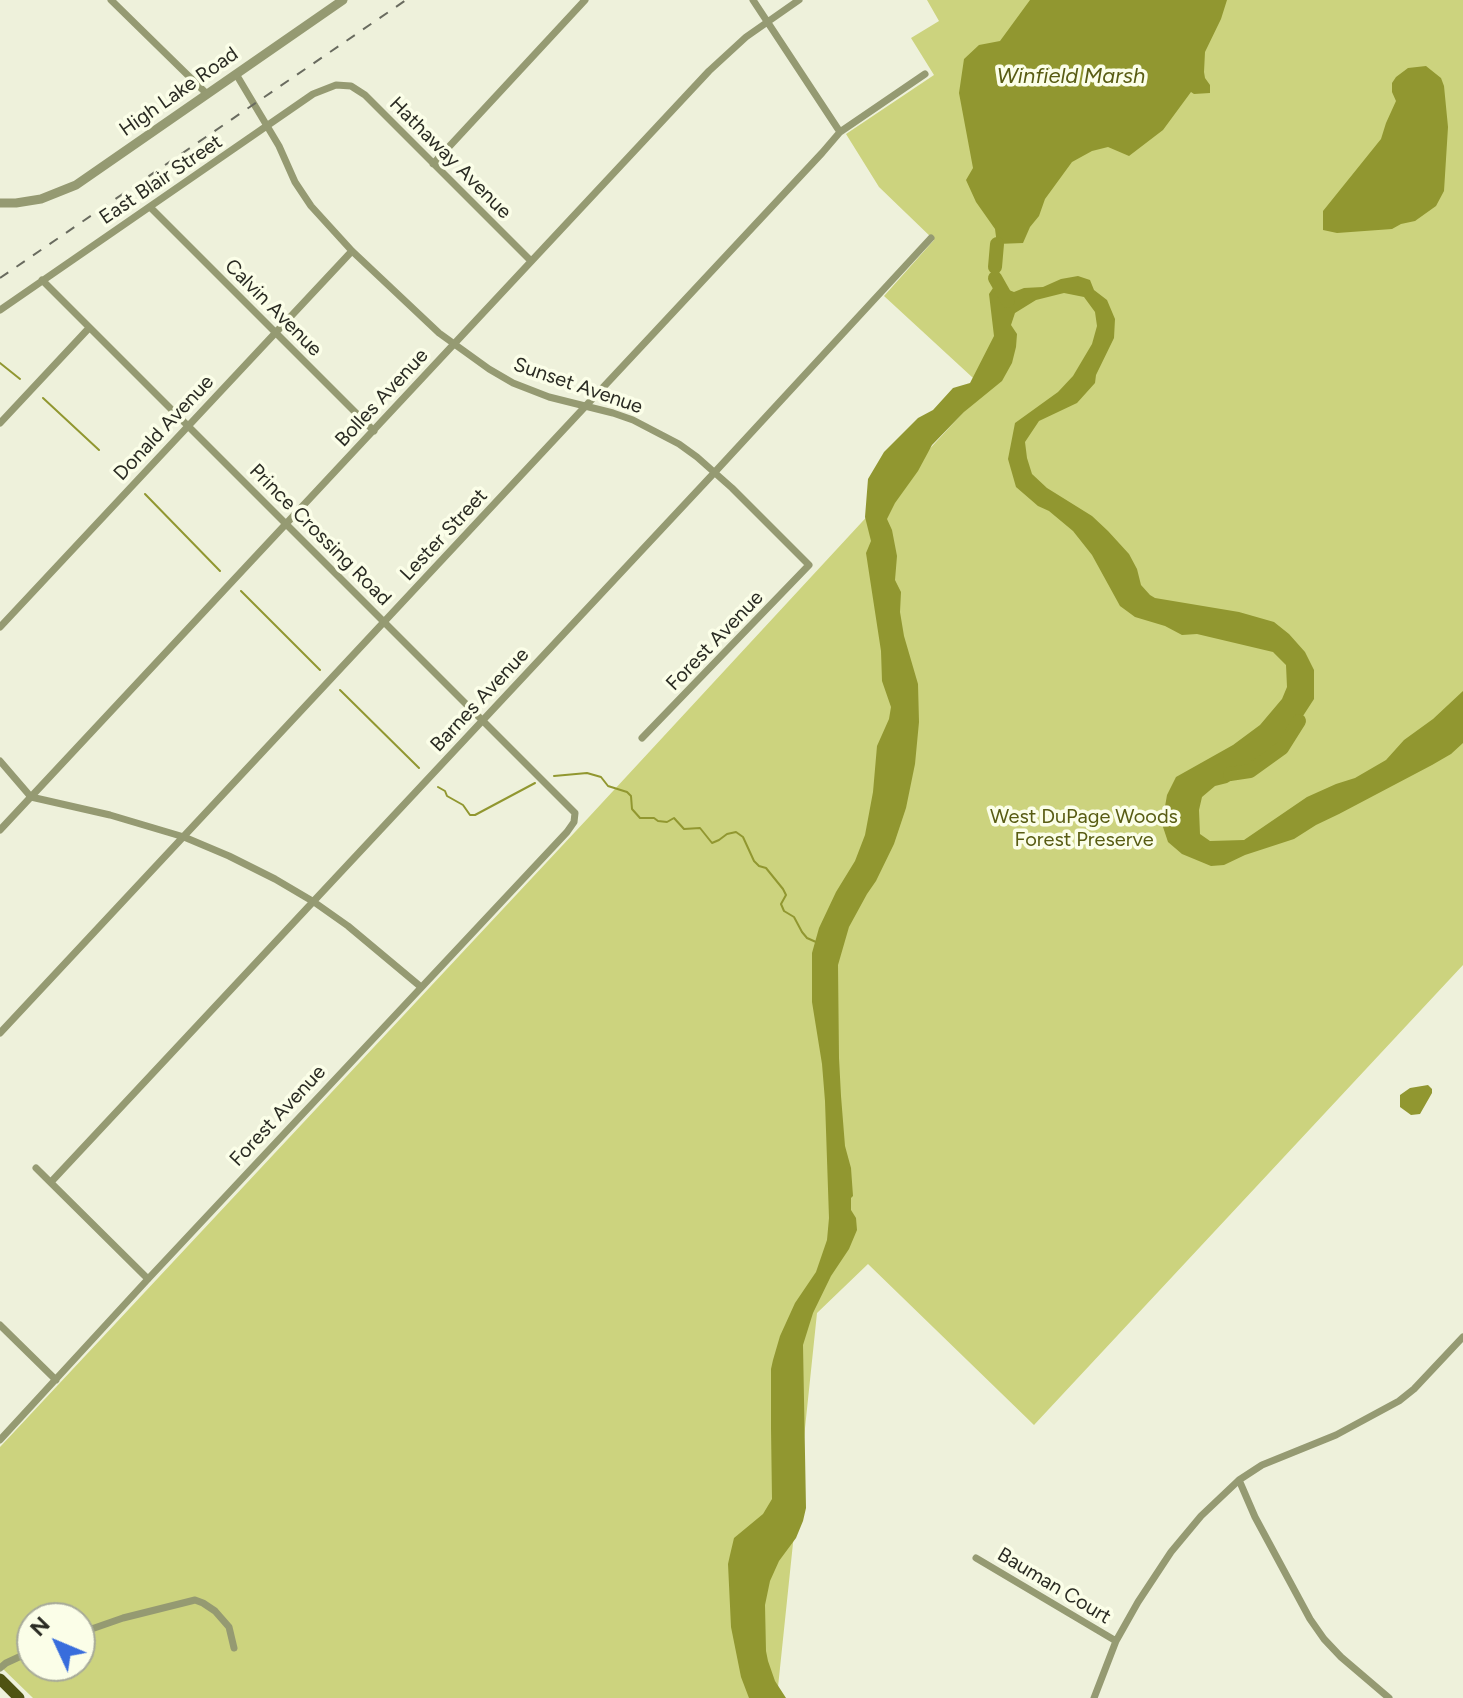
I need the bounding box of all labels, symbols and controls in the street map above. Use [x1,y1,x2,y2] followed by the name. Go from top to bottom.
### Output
[115,42,243,142] street label: High Lake Road
[997,64,1145,90] water label: Winfield Marsh
[384,92,516,224] street label: Hathaway Avenue
[95,130,227,230] street label: East Blair Street
[219,254,327,362] street label: Calvin Avenue
[330,344,434,452] street label: Bolles Avenue
[510,353,646,419] street label: Sunset Avenue
[109,370,219,486] street label: Donald Avenue
[244,459,396,611] street label: Prince Crossing Road
[395,484,493,586] street label: Lester Street
[661,586,769,696] street label: Forest Avenue
[426,643,534,757] street label: Barnes Avenue
[990,805,1178,852] park label: West DuPage Woods Forest Preserve
[225,1060,331,1172] street label: Forest Avenue
[993,1543,1115,1629] street label: Bauman Court
[16,1602,96,1682] north arrow
[24,1611,55,1642] text: N

